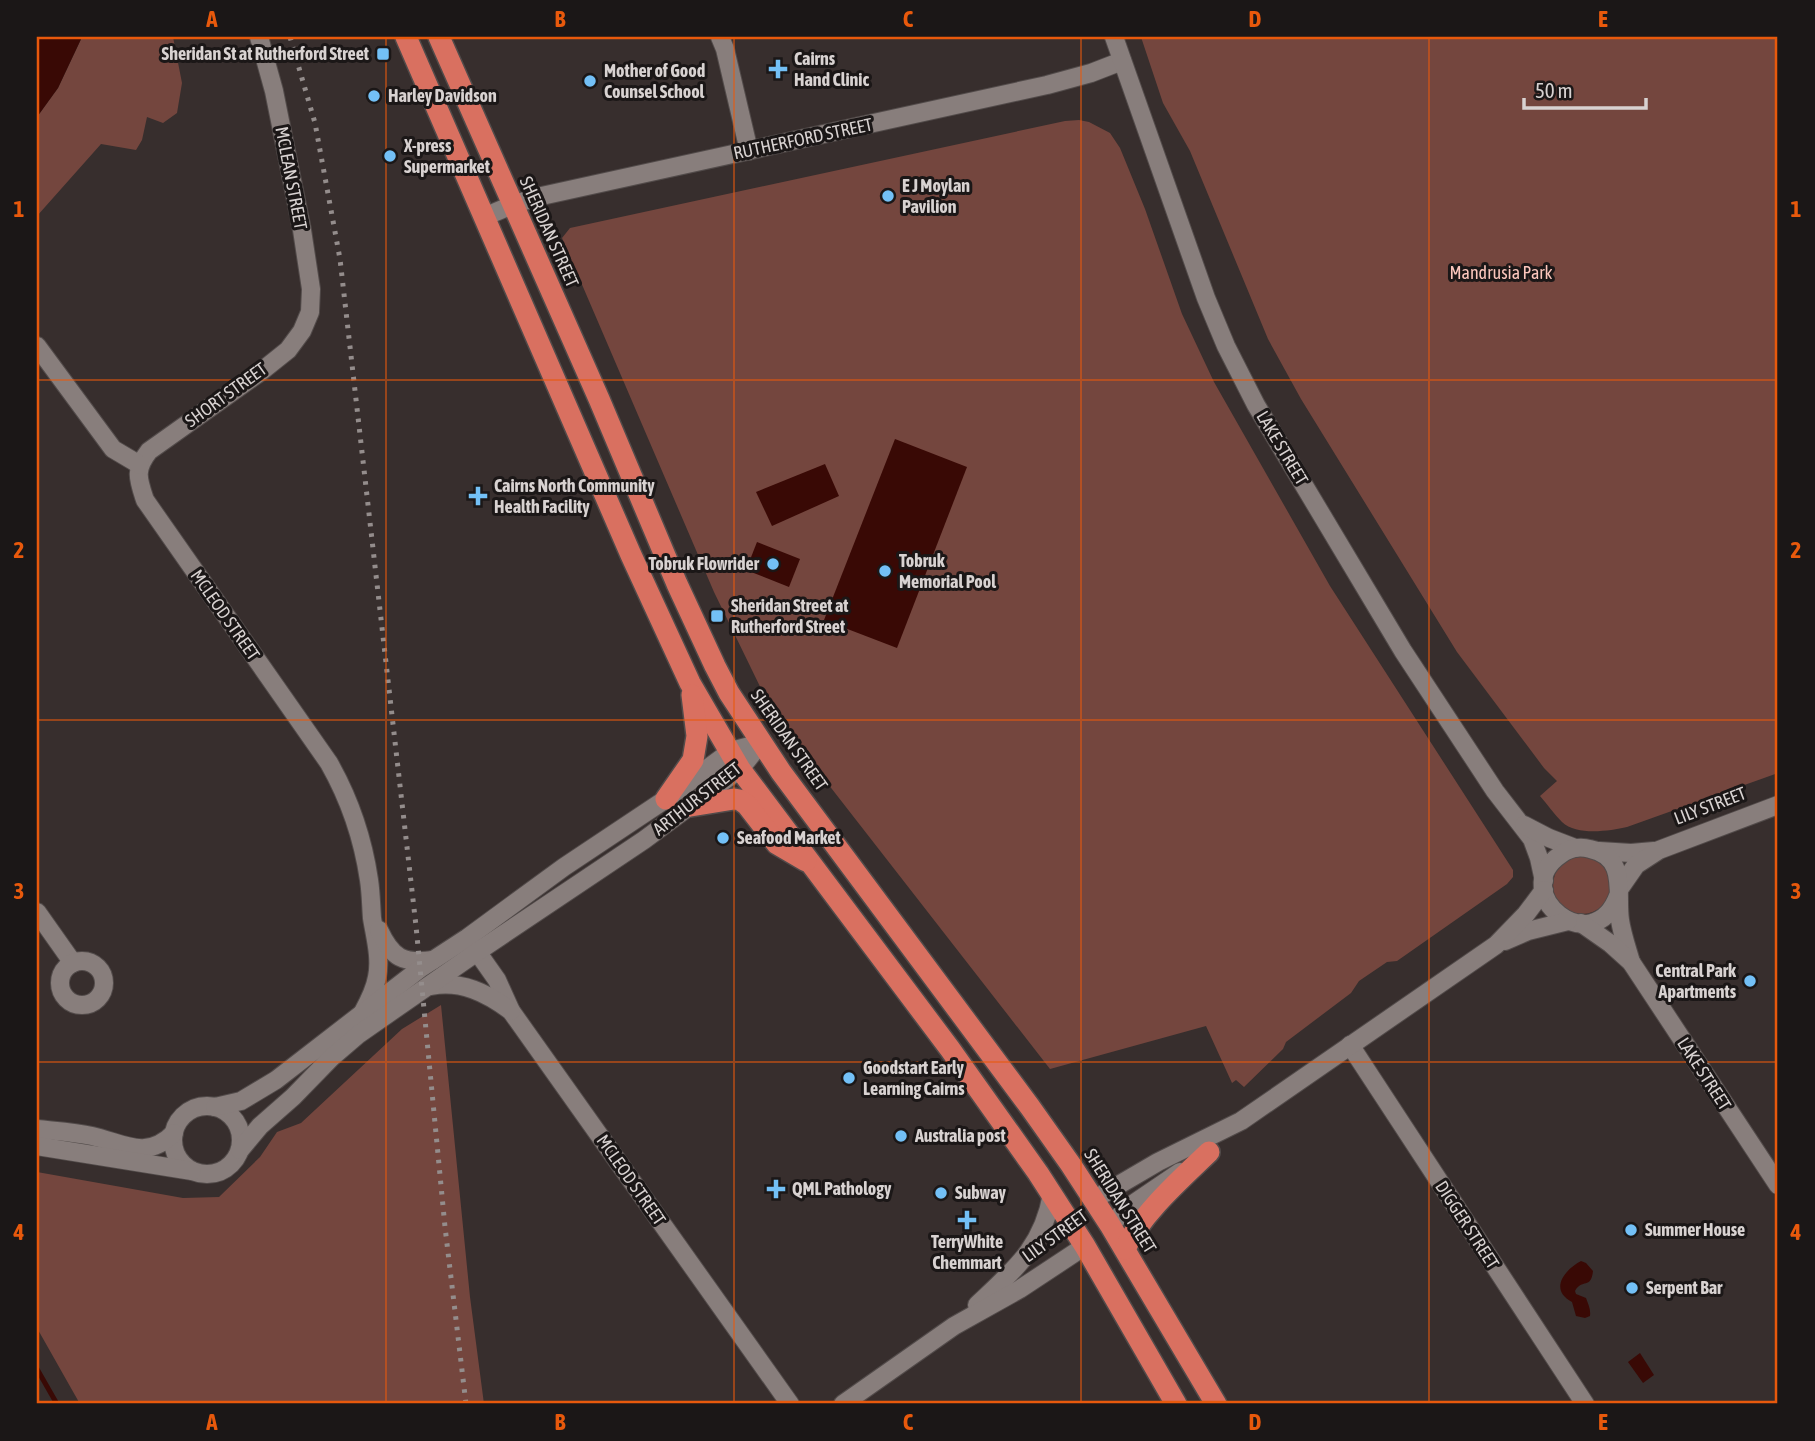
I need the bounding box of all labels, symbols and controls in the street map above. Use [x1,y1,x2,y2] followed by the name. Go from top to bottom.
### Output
[205,6,218,32] text: A
[555,6,566,32] text: B
[903,6,914,32] text: C
[1249,6,1262,32] text: D
[1598,6,1608,32] text: E
[162,43,370,64] place label: Sheridan St at Rutherford Street
[375,46,391,62] marker: Sheridan St at Rutherford Street
[794,48,869,90] place label: Cairns Hand Clinic
[768,59,788,79] marker: Cairns Hand Clinic
[604,60,705,102] place label: Mother of Good Counsel School
[1524,66,1647,110] scale bar
[582,73,598,89] marker: Mother of Good Counsel School
[1535,78,1573,102] text: 50 m
[388,85,497,106] place label: Harley Davidson
[366,88,382,104] marker: Harley Davidson
[731,113,874,164] street label: RUTHERFORD STREET
[271,125,312,231] street label: MCLEAN STREET
[403,135,491,177] place label: X-press Supermarket
[382,148,398,164] marker: X-press Supermarket
[516,173,583,290] street label: SHERIDAN STREET
[902,175,970,217] place label: E J Moylan Pavilion
[880,188,896,204] marker: E J Moylan Pavilion
[14,196,25,222] text: 1
[1791,196,1802,222] text: 1
[1449,262,1553,283] park label: Mandrusia Park
[181,358,271,431] street label: SHORT STREET
[1252,407,1313,489] street label: LAKE STREET
[494,475,655,517] place label: Cairns North Community Health Facility
[468,486,488,506] marker: Cairns North Community Health Facility
[14,537,24,563] text: 2
[1791,537,1801,563] text: 2
[899,550,996,592] place label: Tobruk Memorial Pool
[648,553,760,574] place label: Tobruk Flowrider
[765,556,781,572] marker: Tobruk Flowrider
[877,563,893,579] marker: Tobruk Memorial Pool
[187,565,264,664] street label: MCLEOD STREET
[731,595,849,637] place label: Sheridan Street at Rutherford Street
[709,608,725,624] marker: Sheridan Street at Rutherford Street
[747,685,832,795] street label: SHERIDAN STREET
[648,758,745,840] street label: ARTHUR STREET
[1671,782,1749,829] street label: LILY STREET
[737,827,841,848] place label: Seafood Market
[715,830,731,846] marker: Seafood Market
[14,878,24,904] text: 3
[1791,878,1801,904] text: 3
[1655,960,1737,1002] place label: Central Park Apartments
[1742,973,1758,989] marker: Central Park Apartments
[1673,1033,1736,1114] street label: LAKE STREET
[863,1057,965,1099] place label: Goodstart Early Learning Cairns
[841,1070,857,1086] marker: Goodstart Early Learning Cairns
[914,1125,1006,1146] place label: Australia post
[893,1128,909,1144] marker: Australia post
[593,1130,670,1229] street label: MCLEOD STREET
[1080,1145,1161,1257] street label: SHERIDAN STREET
[1431,1177,1504,1273] street label: DIGGER STREET
[792,1178,892,1199] place label: QML Pathology
[766,1179,786,1199] marker: QML Pathology
[955,1182,1007,1203] place label: Subway
[933,1185,949,1201] marker: Subway
[1018,1205,1091,1266] street label: LILY STREET
[959,1212,975,1228] marker: TerryWhite Chemmart
[13,1219,25,1245] text: 4
[1645,1219,1745,1240] place label: Summer House
[1790,1219,1802,1245] text: 4
[1623,1222,1639,1238] marker: Summer House
[931,1231,1003,1273] place label: TerryWhite Chemmart
[1646,1277,1723,1298] place label: Serpent Bar
[1624,1280,1640,1296] marker: Serpent Bar
[205,1409,218,1435] text: A
[555,1409,566,1435] text: B
[903,1409,914,1435] text: C
[1249,1409,1262,1435] text: D
[1598,1409,1608,1435] text: E

